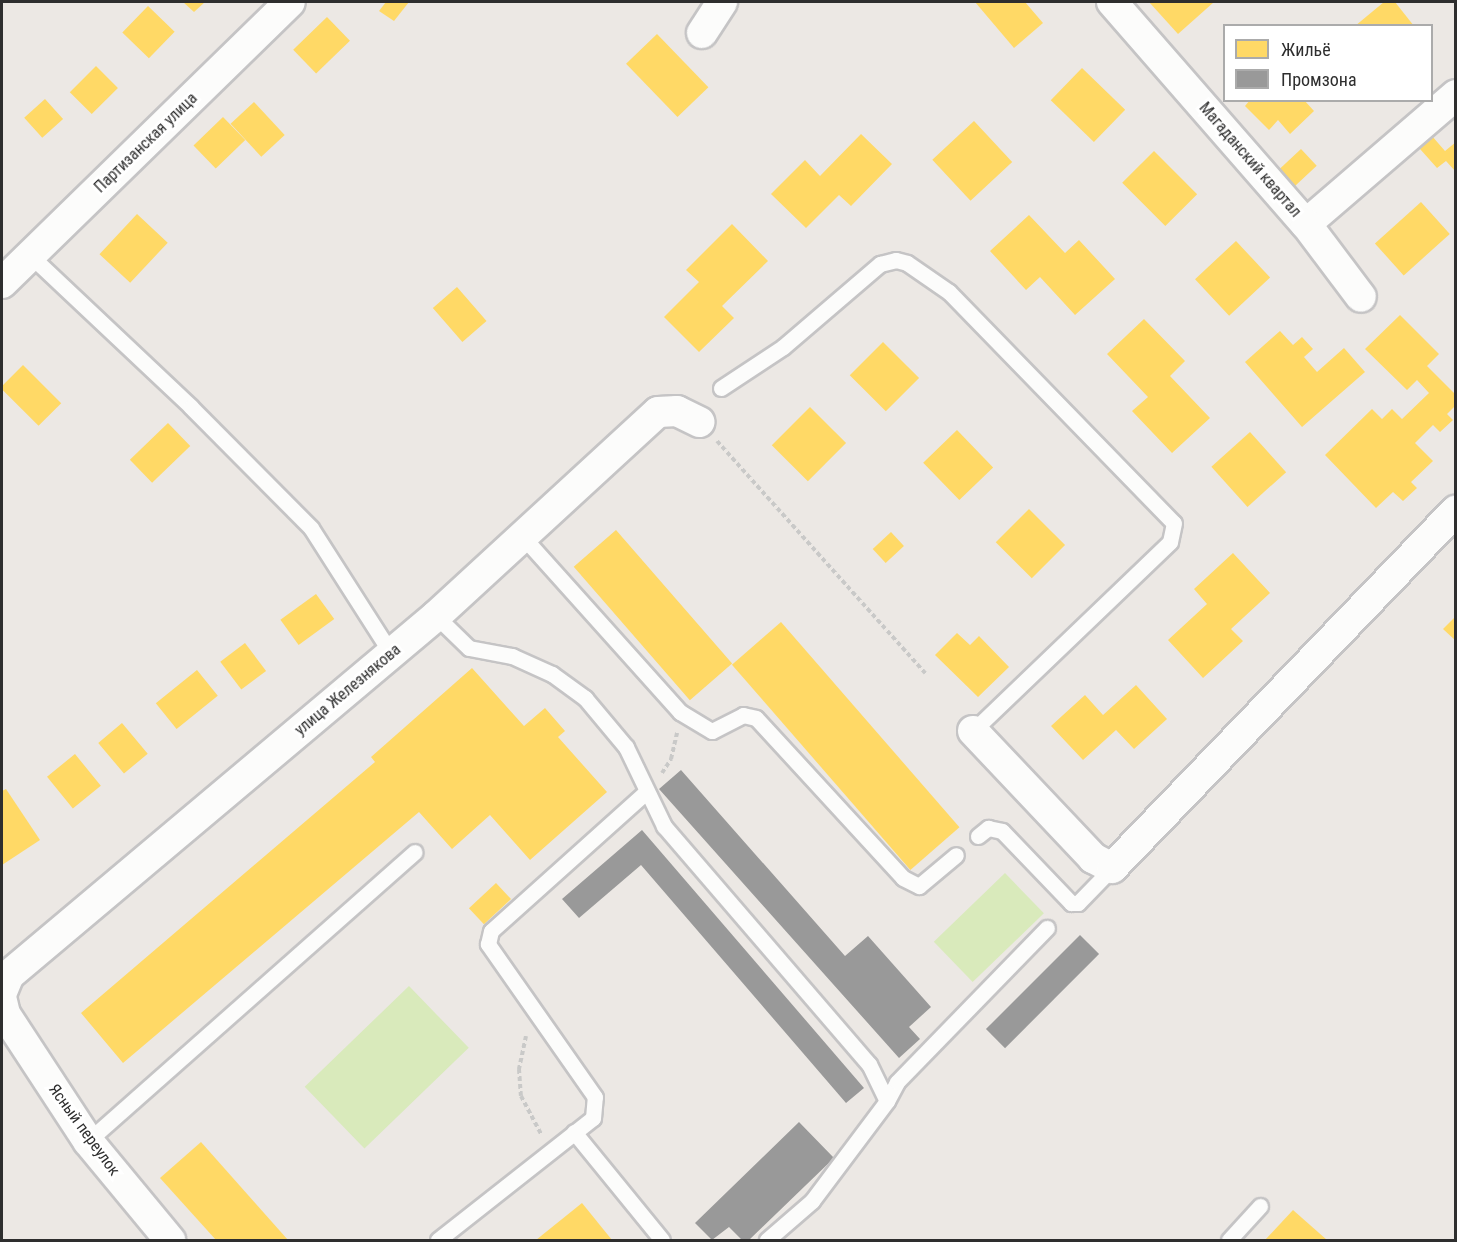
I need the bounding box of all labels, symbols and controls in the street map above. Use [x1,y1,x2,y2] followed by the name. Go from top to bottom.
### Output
[1223,24,1433,102] legend
[1281,39,1331,60] text: Жильё
[1281,69,1357,90] text: Промзона
[91,89,201,197] street label: Партизанская улица
[1195,99,1305,221] street label: Магаданский квартал
[291,640,405,740] street label: улица Железнякова
[44,1081,124,1179] street label: Ясный переулок

